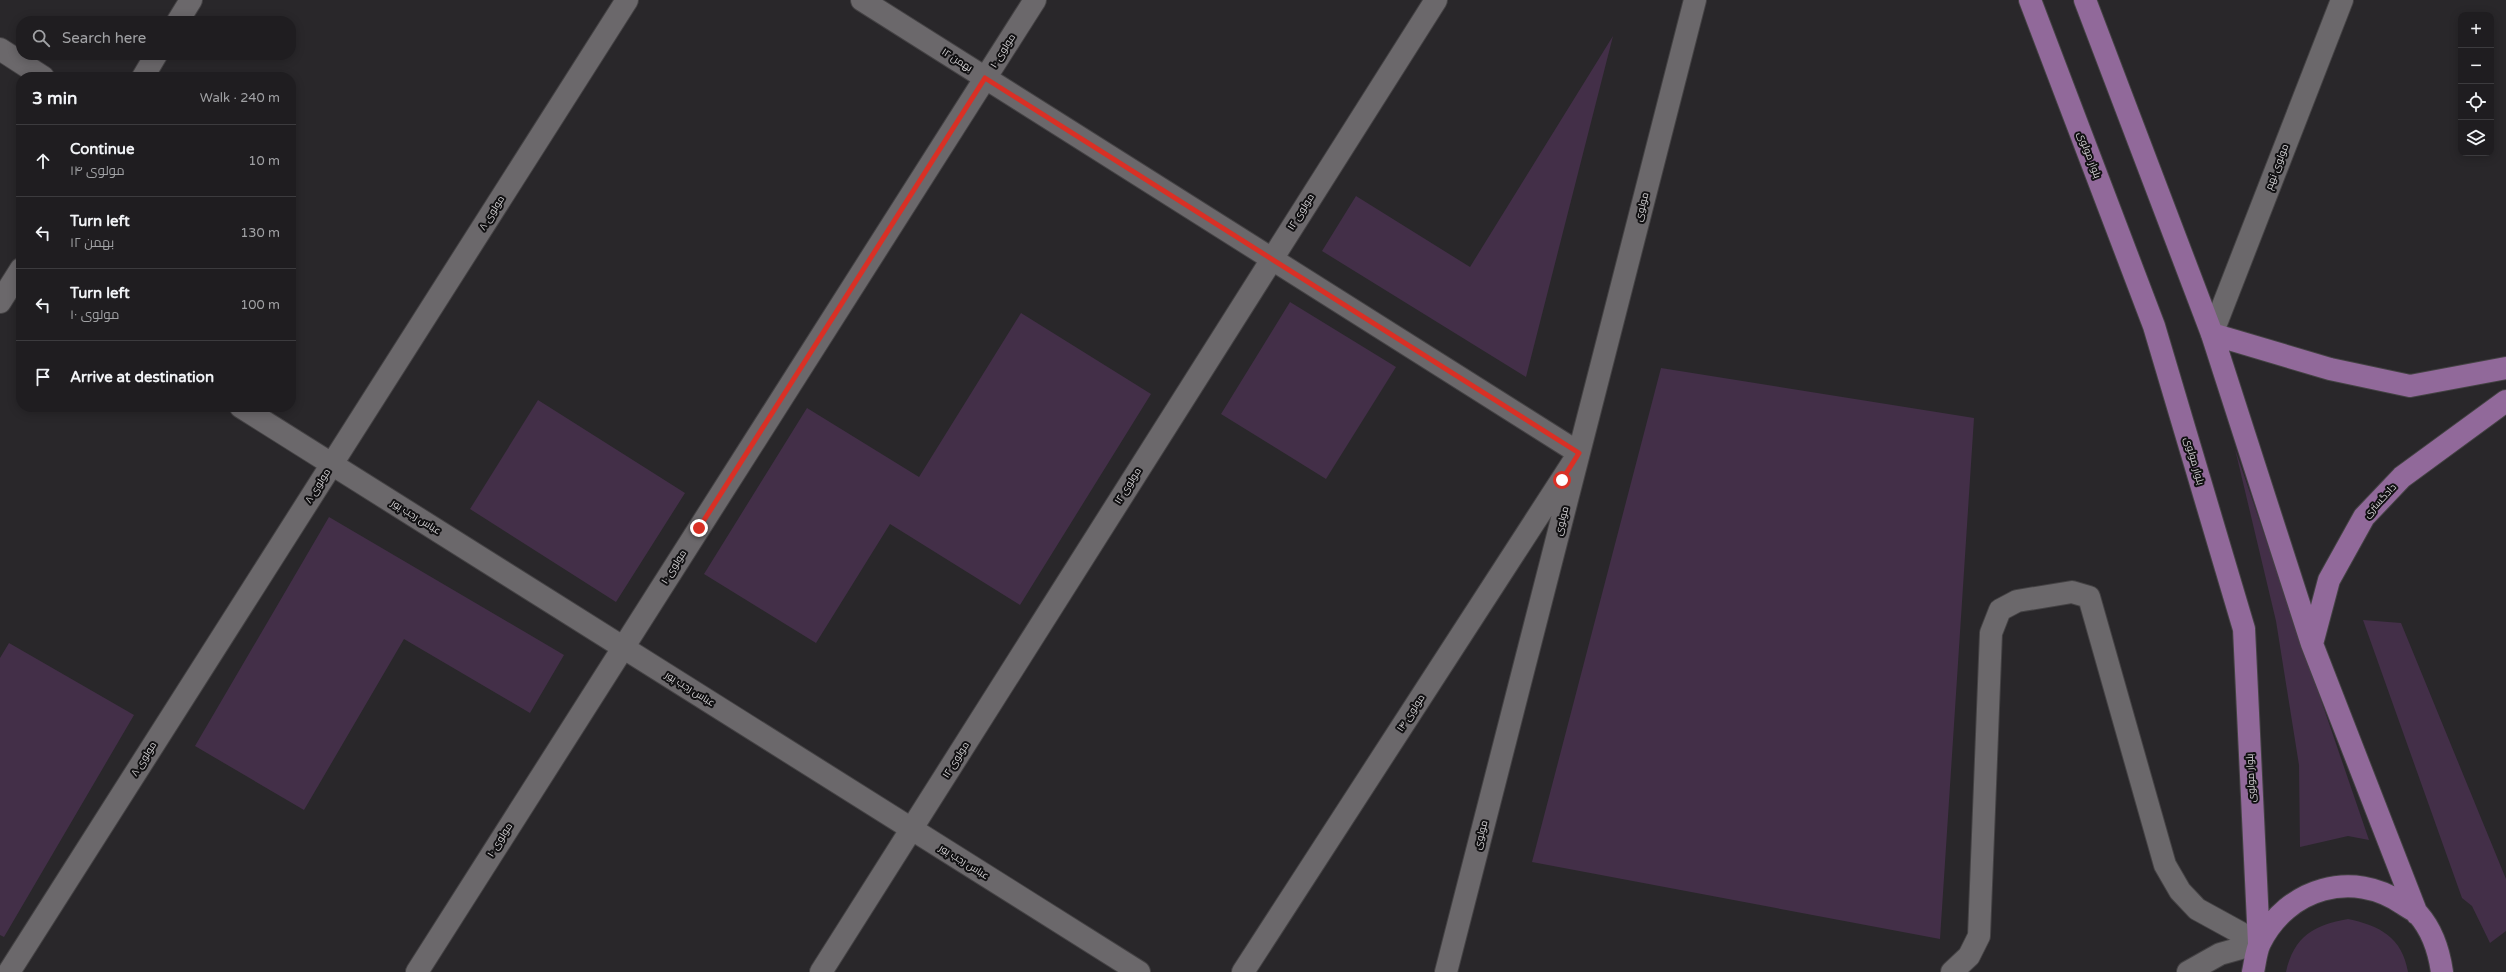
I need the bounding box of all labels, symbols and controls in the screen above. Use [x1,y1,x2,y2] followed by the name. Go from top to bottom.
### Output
[2458,12,2494,156] map controls
[2458,12,2494,48] button: +
[16,16,296,60] search box
[30,27,52,49] icon: search
[62,29,146,47] text: Search here
[988,32,1018,70] street label: مولوی ۱۰
[939,46,975,74] street label: بهمن ۱۲
[2458,48,2494,84] button: −
[2458,84,2494,120] button: locate
[32,88,77,109] text: 3 min
[200,90,280,106] text: Walk · 240 m
[2458,120,2494,156] button: layers
[2075,130,2103,180] street label: بلوار مولوی
[70,140,134,158] text: Continue
[2263,142,2292,192] street label: مولوی نهم
[32,150,54,172] icon: ahead
[248,153,280,169] text: 10 m
[70,163,125,179] text: مولوی ۱۴
[1633,191,1651,223] street label: مولوی
[1285,192,1317,232] street label: مولوی ۱۲
[477,193,507,233] street label: مولوی ۸
[70,212,130,230] text: Turn left
[32,222,54,244] icon: left
[240,225,280,241] text: 130 m
[70,235,114,251] text: بهمن ۱۲
[70,284,130,302] text: Turn left
[32,294,54,316] icon: left
[240,297,280,313] text: 100 m
[70,307,119,323] text: مولوی ۱۰
[32,366,54,388] icon: arrive
[70,368,214,386] text: Arrive at destination
[2181,436,2207,486] street label: بلوار مولوی
[303,466,333,506] street label: مولوی ۸
[1112,466,1144,506] street label: مولوی ۱۲
[1553,471,1571,489] route start
[2361,481,2399,521] street label: دادگستری
[388,496,443,537] street label: عباس رجب پور
[1553,505,1571,537] street label: مولوی
[690,519,708,537] route end
[659,548,689,586] street label: مولوی ۱۰
[662,668,717,709] street label: عباس رجب پور
[1395,692,1427,734] street label: مولوی ۱۴
[129,739,159,779] street label: مولوی ۸
[940,740,972,780] street label: مولوی ۱۲
[2244,753,2258,803] street label: بلوار مولوی
[1472,819,1490,851] street label: مولوی
[485,821,515,859] street label: مولوی ۱۰
[936,841,991,882] street label: عباس رجب پور

